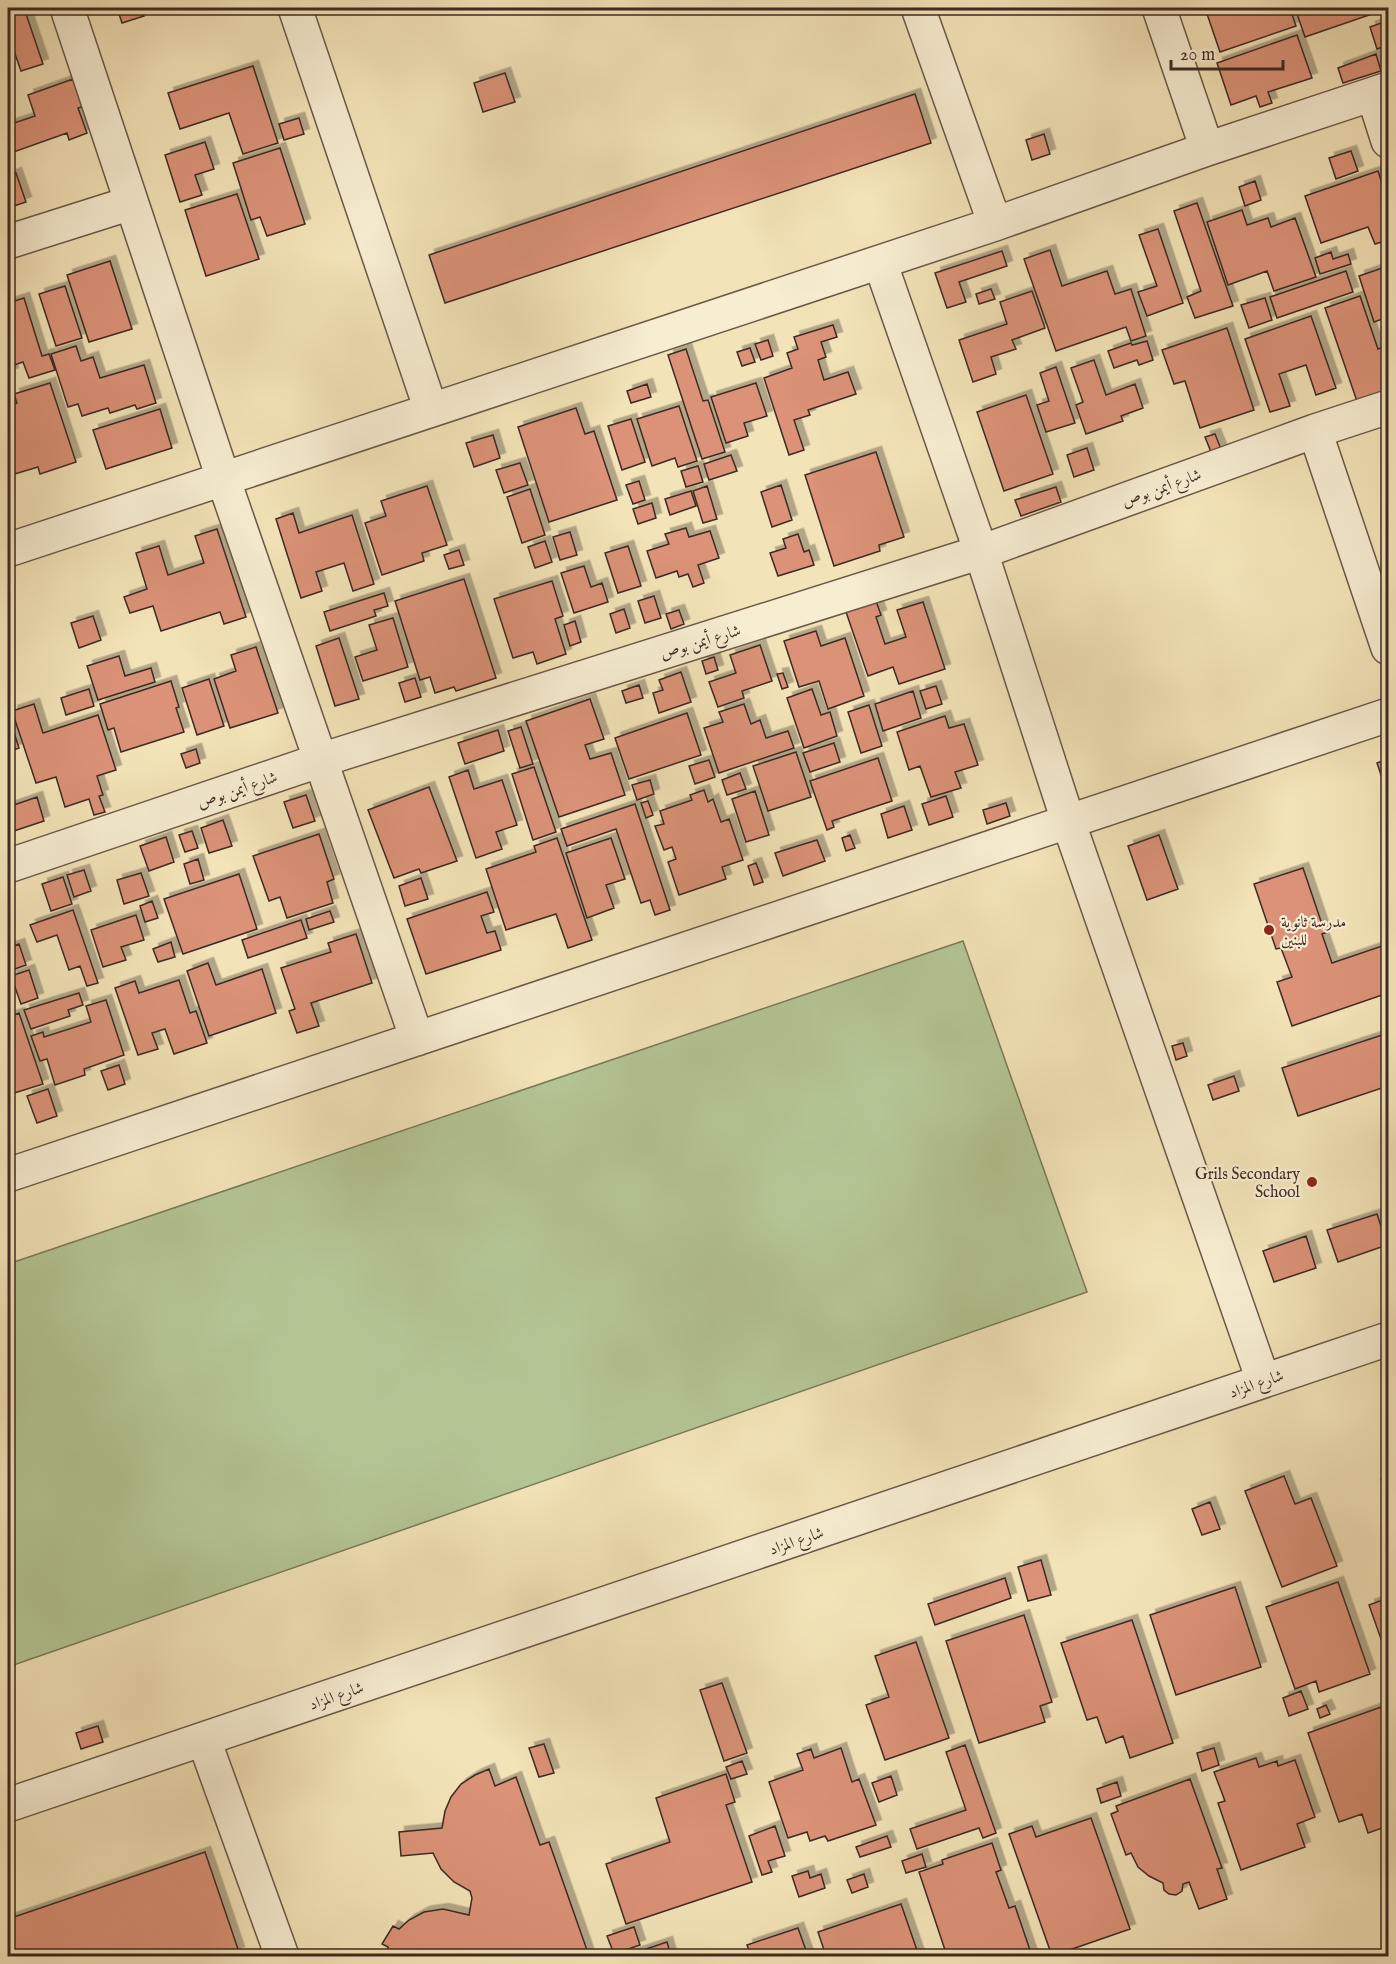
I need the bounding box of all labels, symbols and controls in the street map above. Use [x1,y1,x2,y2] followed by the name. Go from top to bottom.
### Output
[1171,33,1284,71] scale bar
[1180,44,1215,67] text: 20 m
[1118,462,1205,514] street label: شارع أيمن بوص
[657,618,744,667] street label: شارع أيمن بوص
[194,765,281,816] street label: شارع أيمن بوص
[1281,913,1346,951] place label: مدرسة ثانوية للبنين
[1262,923,1276,937] marker: مدرسة ثانوية للبنين
[1195,1165,1301,1203] place label: Grils Secondary School
[1305,1175,1319,1189] marker: Grils Secondary School
[1227,1366,1287,1405] street label: شارع المزاد
[767,1523,827,1562] street label: شارع المزاد
[307,1678,367,1717] street label: شارع المزاد

